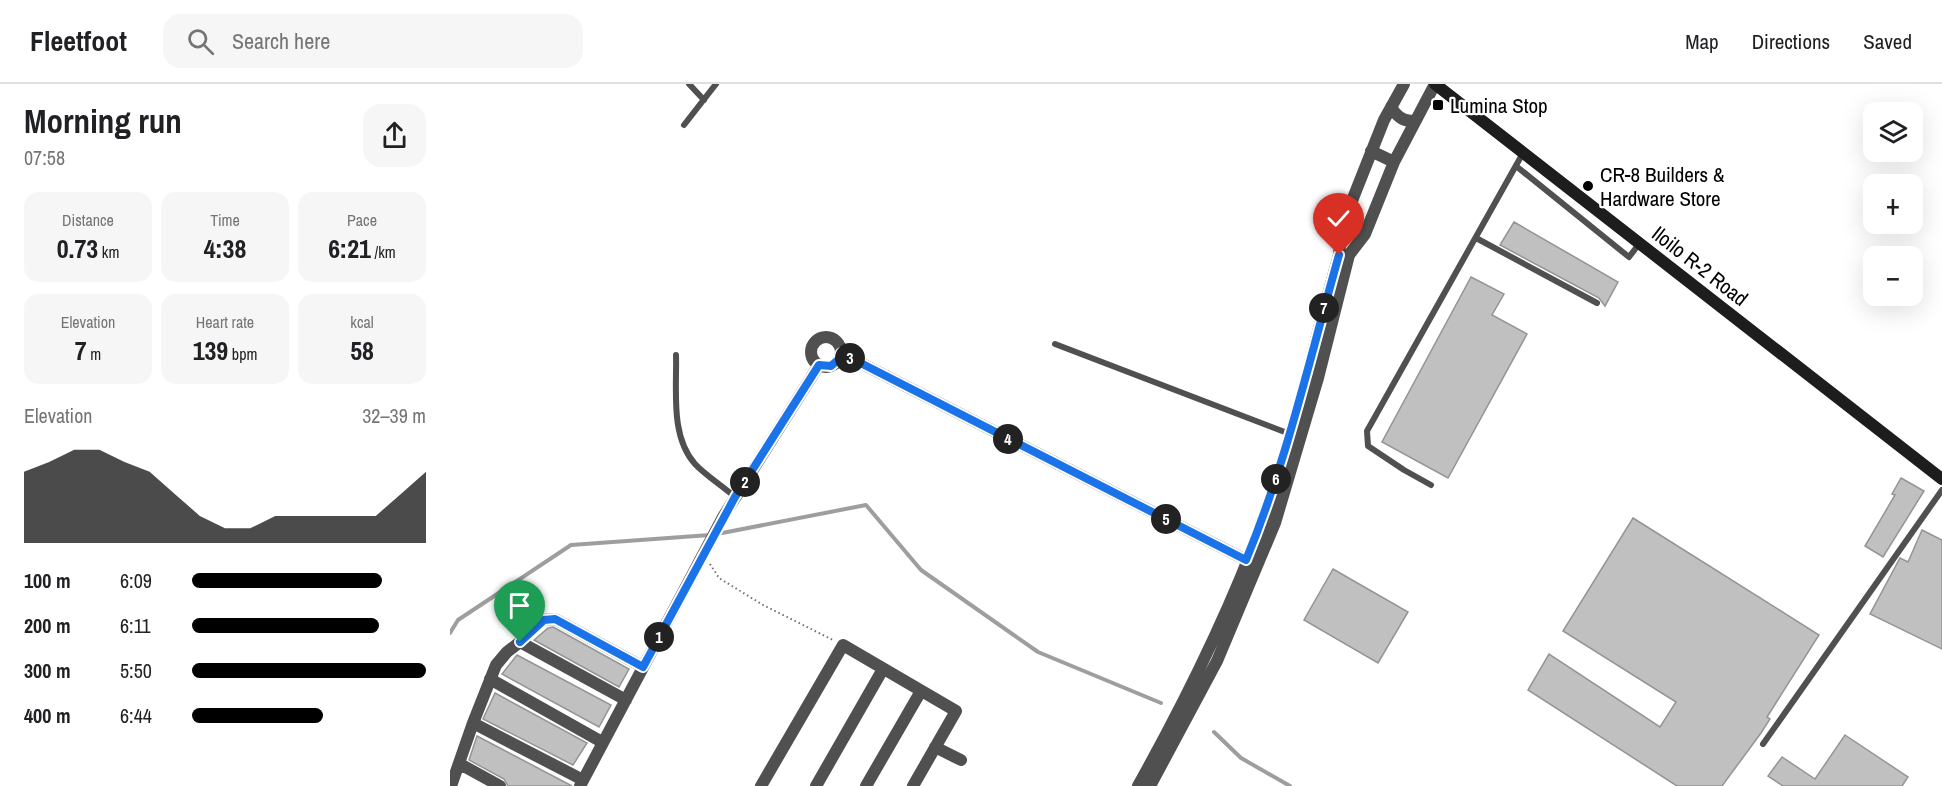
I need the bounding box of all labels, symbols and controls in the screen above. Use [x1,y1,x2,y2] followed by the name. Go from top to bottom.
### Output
[163,14,583,68] search box
[30,22,127,60] text: Fleetfoot
[184,25,217,58] icon: search
[232,26,330,56] text: Search here
[1685,27,1719,56] text: Map
[1752,27,1830,56] text: Directions
[1863,27,1912,56] text: Saved
[1450,91,1548,120] place label: Lumina Stop
[1431,98,1445,112] marker: Lumina Stop
[24,99,182,143] text: Morning run
[1863,102,1923,306] map controls
[1863,102,1923,162] button: layers
[363,104,426,167] button: share
[24,144,65,171] text: 07:58
[1600,160,1725,213] place label: CR-8 Builders & Hardware Store
[1863,174,1923,234] button: +
[1581,179,1595,193] marker: CR-8 Builders & Hardware Store
[1313,193,1364,255] pin
[1322,202,1355,235] icon: check
[62,209,114,231] text: Distance
[210,209,240,231] text: Time
[347,209,377,231] text: Pace
[1646,219,1754,313] street label: Iloilo R-2 Road
[57,231,98,266] text: 0.73
[204,231,246,266] text: 4:38
[328,231,371,266] text: 6:21
[98,241,119,263] text: km
[371,241,396,263] text: /km
[1863,246,1923,306] button: −
[1309,293,1339,323] pin: 7
[1320,297,1328,319] text: 7
[61,311,115,333] text: Elevation
[196,311,254,333] text: Heart rate
[350,311,374,333] text: kcal
[75,333,87,368] text: 7
[193,333,228,368] text: 139
[350,333,374,368] text: 58
[87,343,101,365] text: m
[228,343,257,365] text: bpm
[835,343,865,373] pin: 3
[846,347,854,369] text: 3
[24,402,92,429] text: Elevation
[362,402,426,429] text: 32–39 m
[993,424,1023,454] pin: 4
[1004,428,1012,450] text: 4
[1261,464,1291,494] pin: 6
[730,467,760,497] pin: 2
[1272,468,1280,490] text: 6
[741,471,749,493] text: 2
[1151,504,1181,534] pin: 5
[1162,508,1170,530] text: 5
[24,567,71,594] text: 100 m
[120,567,152,594] text: 6:09
[494,580,545,642] pin
[503,589,536,622] icon: arrive
[24,612,71,639] text: 200 m
[120,612,151,639] text: 6:11
[644,622,674,652] pin: 1
[655,626,663,648] text: 1
[24,657,71,684] text: 300 m
[120,657,152,684] text: 5:50
[24,702,71,729] text: 400 m
[120,702,152,729] text: 6:44

